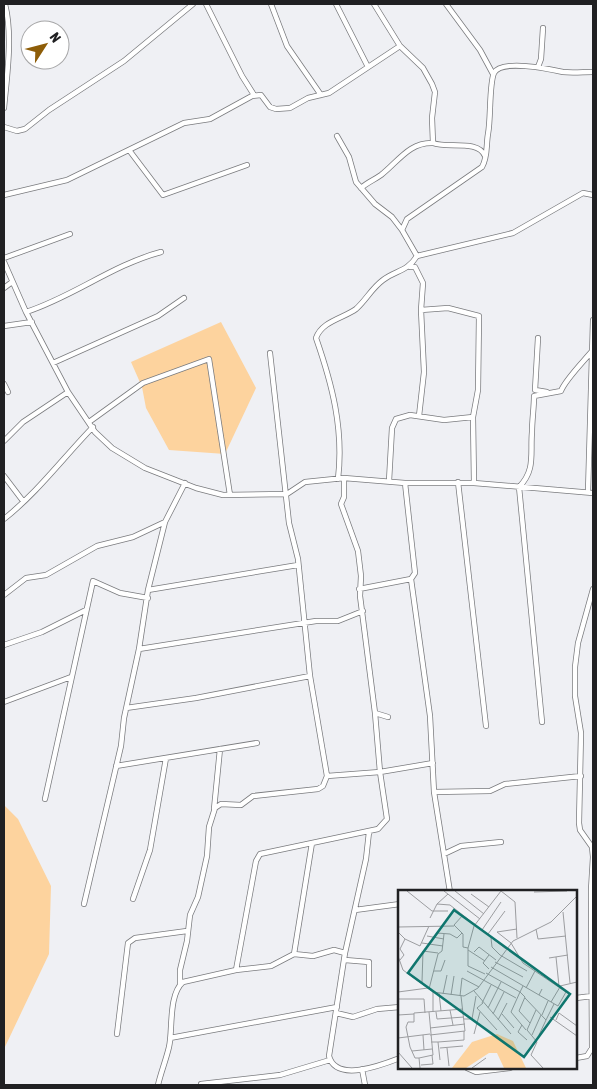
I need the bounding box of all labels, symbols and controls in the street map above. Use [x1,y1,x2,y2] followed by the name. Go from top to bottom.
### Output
[20,20,70,70] north arrow
[47,29,64,45] text: N
[398,890,577,1069] inset map

